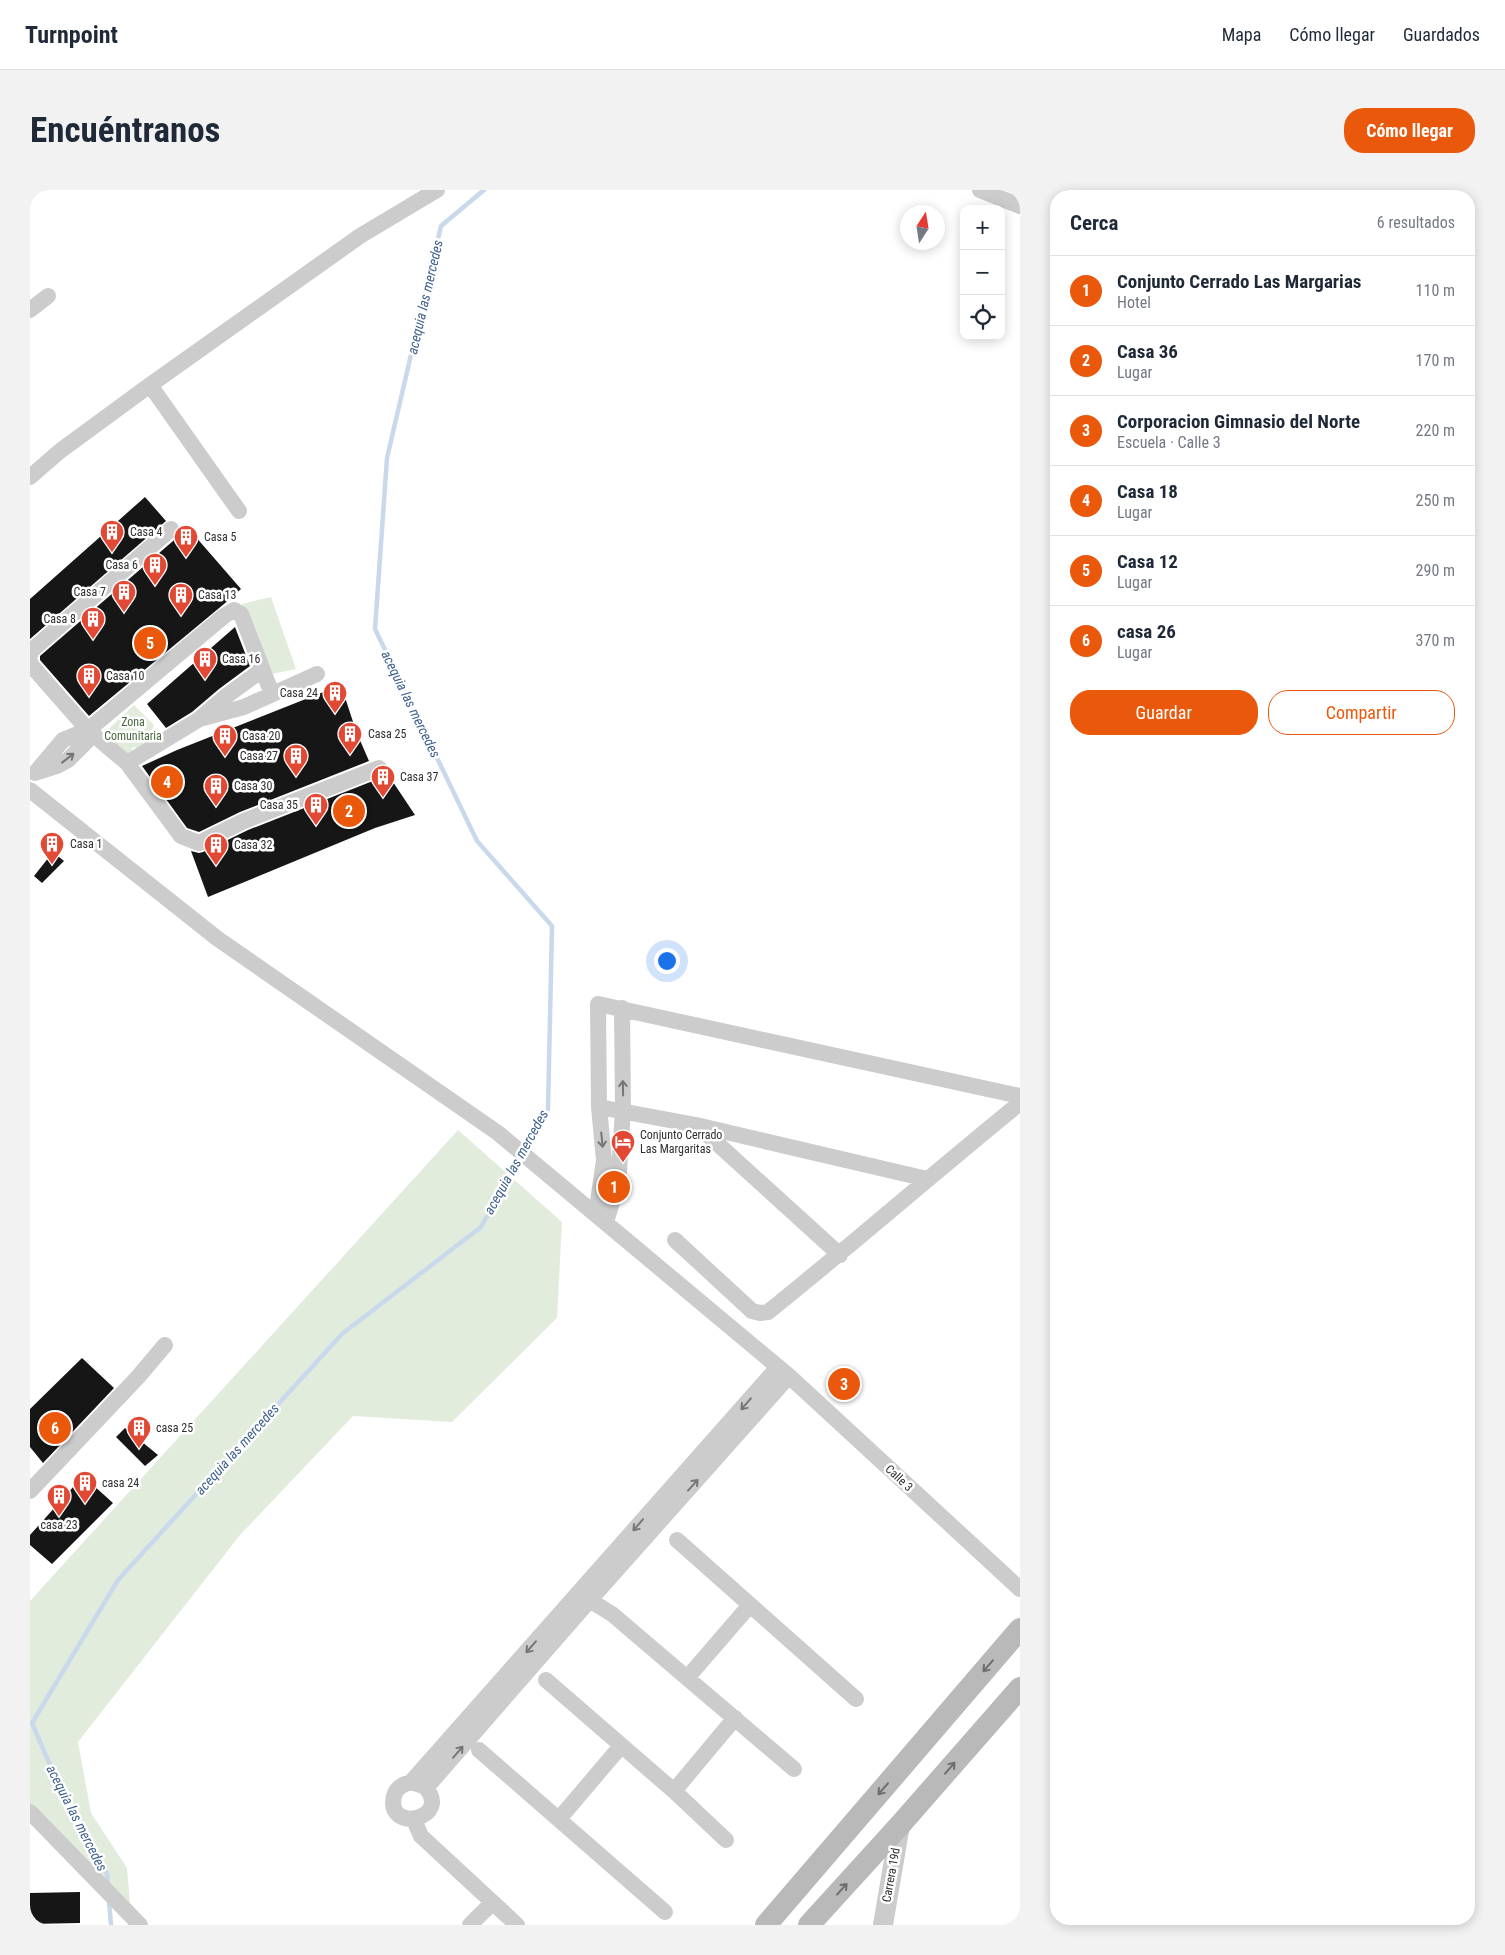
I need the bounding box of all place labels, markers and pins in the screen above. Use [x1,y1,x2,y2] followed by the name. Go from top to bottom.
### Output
[99,519,125,553] building icon: Casa 4
[173,524,199,558] building icon: Casa 5
[130,525,163,539] place label: Casa 4
[204,530,237,544] place label: Casa 5
[142,552,168,586] building icon: Casa 6
[106,558,138,572] place label: Casa 6
[111,579,137,613] building icon: Casa 7
[168,582,194,616] building icon: Casa 13
[74,585,106,599] place label: Casa 7
[198,588,236,602] place label: Casa 13
[80,606,106,640] building icon: Casa 8
[44,612,76,626] place label: Casa 8
[134,624,166,662] pin: 5
[192,646,218,680] building icon: Casa 16
[222,652,260,666] place label: Casa 16
[76,663,102,697] building icon: Casa 10
[106,669,144,683] place label: Casa 10
[322,680,348,714] building icon: Casa 24
[280,686,318,700] place label: Casa 24
[337,721,363,755] building icon: Casa 25
[212,723,238,757] building icon: Casa 20
[368,727,406,741] place label: Casa 25
[242,729,280,743] place label: Casa 20
[283,743,309,777] building icon: Casa 27
[240,749,278,763] place label: Casa 27
[151,763,183,801] pin: 4
[370,764,396,798] building icon: Casa 37
[400,770,438,784] place label: Casa 37
[203,773,229,807] building icon: Casa 30
[234,779,272,793] place label: Casa 30
[303,792,329,826] building icon: Casa 35
[333,792,365,830] pin: 2
[260,798,298,812] place label: Casa 35
[39,831,65,865] building icon: Casa 1
[203,832,229,866] building icon: Casa 32
[70,837,102,851] place label: Casa 1
[234,838,272,852] place label: Casa 32
[640,1128,722,1156] place label: Conjunto Cerrado Las Margaritas
[610,1129,636,1163] hotel icon: Conjunto Cerrado Las Margaritas
[598,1168,630,1206] pin: 1
[828,1365,860,1403] pin: 3
[39,1409,71,1447] pin: 6
[126,1415,152,1449] building icon: casa 25
[156,1421,193,1435] place label: casa 25
[72,1470,98,1504] building icon: casa 24
[102,1476,139,1490] place label: casa 24
[46,1483,72,1517] building icon: casa 23
[40,1518,78,1532] place label: casa 23

